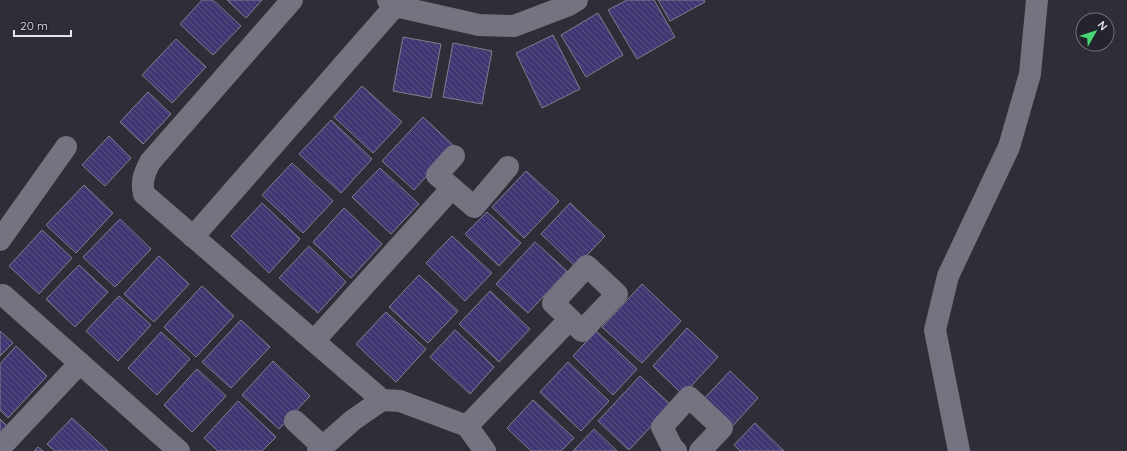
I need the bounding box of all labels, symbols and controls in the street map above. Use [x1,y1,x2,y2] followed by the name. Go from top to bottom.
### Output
[14,12,71,38] scale bar
[1075,12,1115,52] north arrow
[20,18,48,33] text: 20 m
[1095,18,1111,33] text: N

